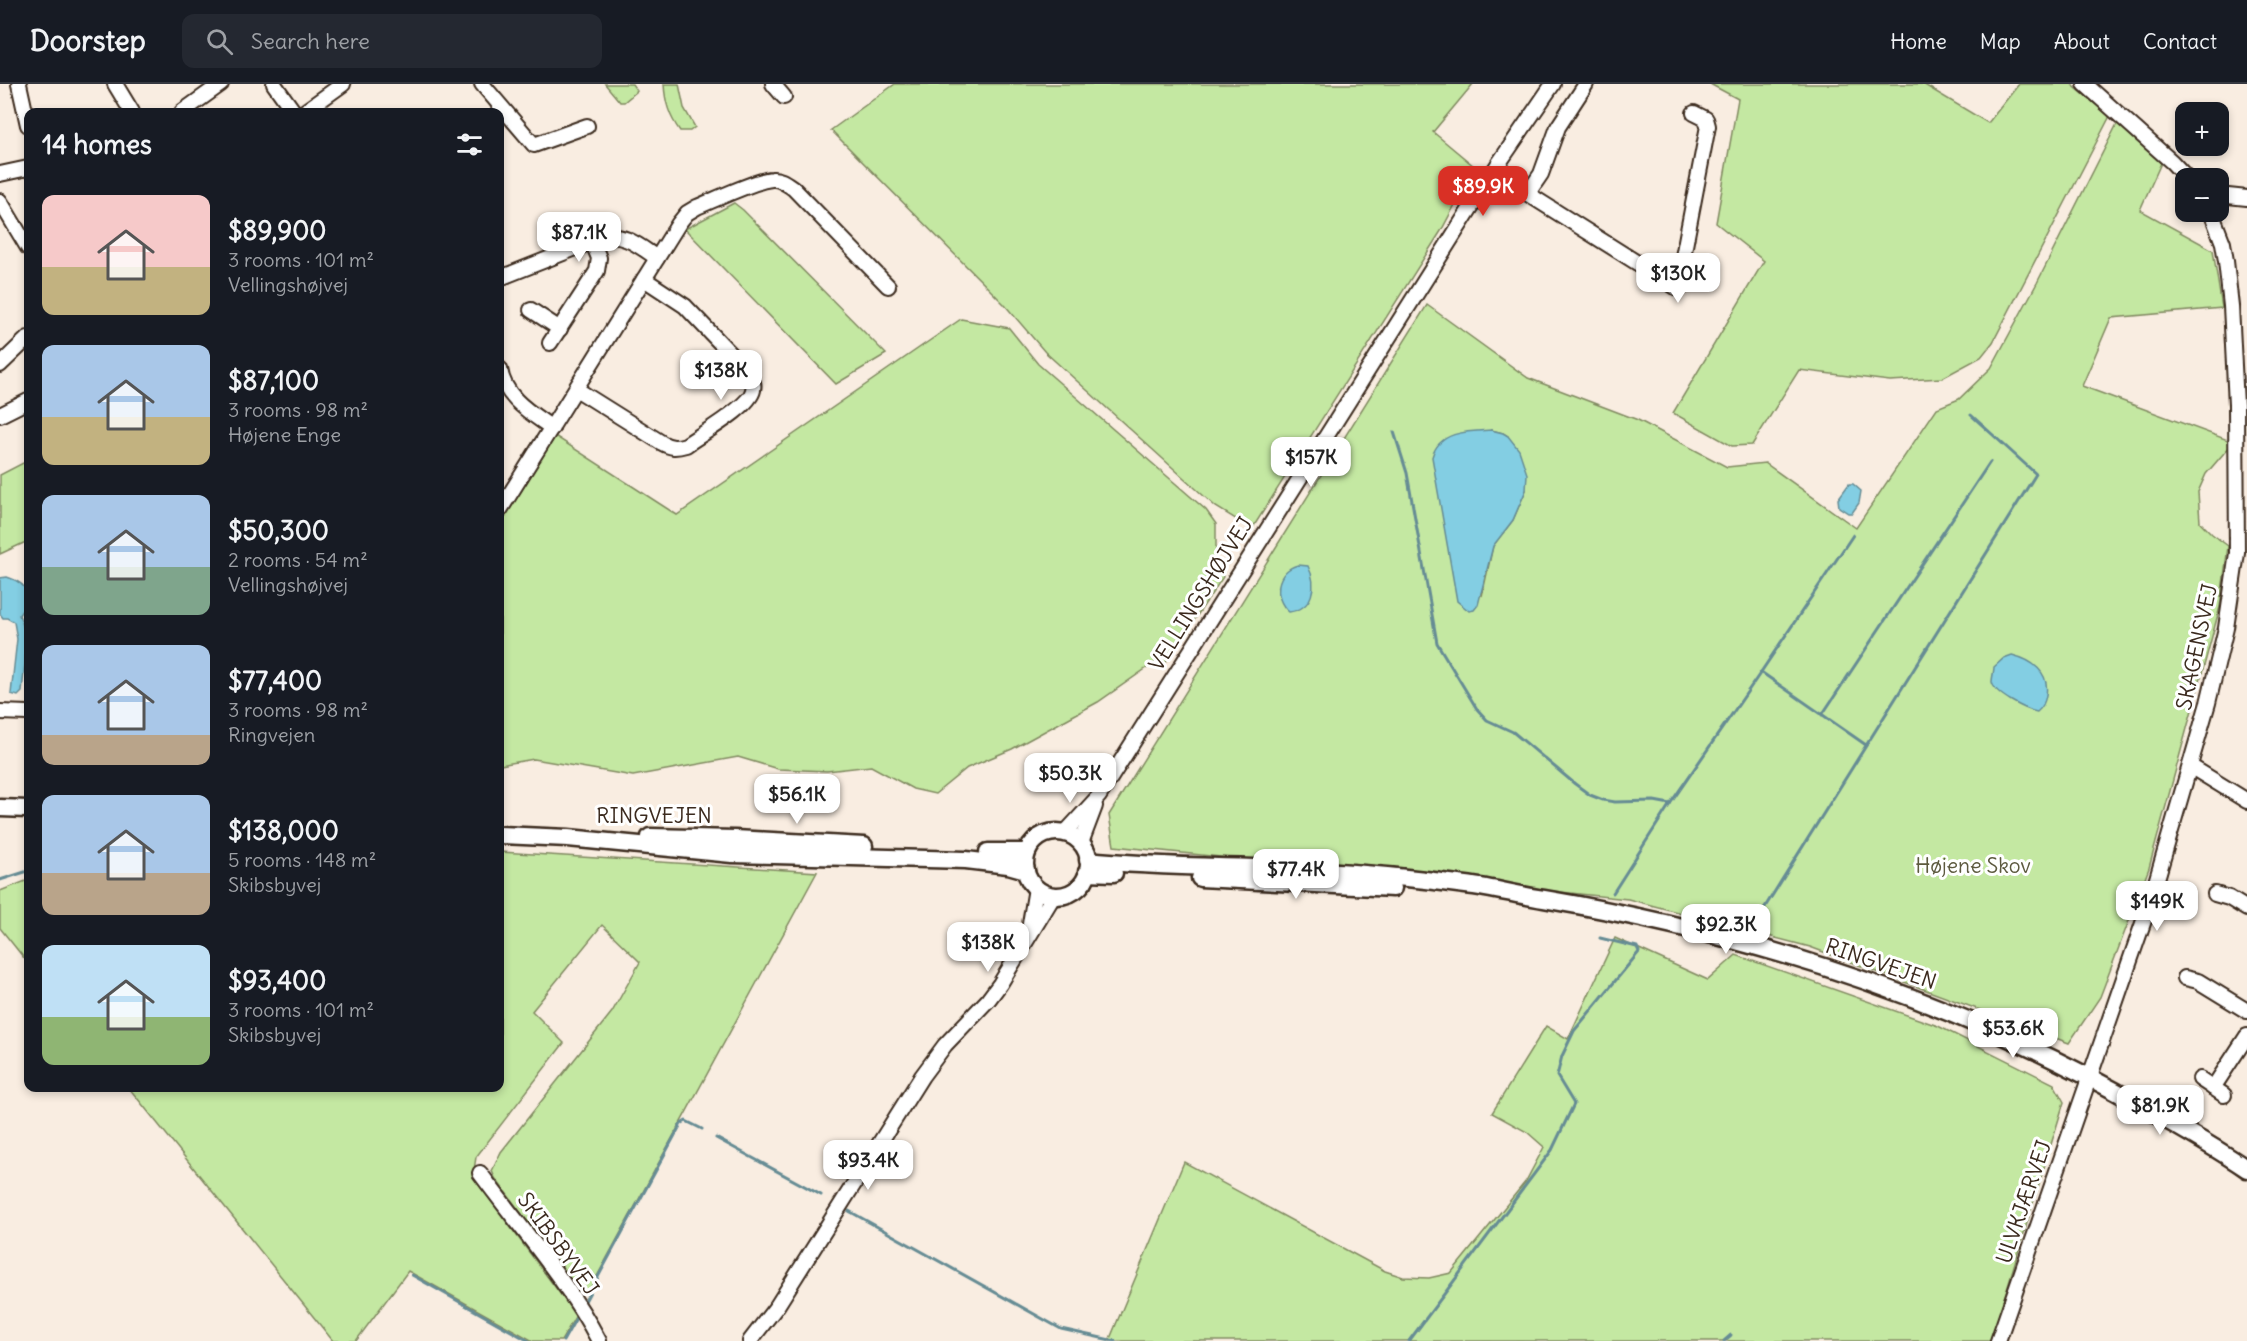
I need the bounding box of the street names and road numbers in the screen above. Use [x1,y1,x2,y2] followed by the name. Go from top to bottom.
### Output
[1142,512,1259,676] street label: VELLINGSHØJVEJ
[2170,581,2223,712] street label: SKAGENSVEJ
[596,802,712,829] street label: RINGVEJEN
[1822,932,1940,995] street label: RINGVEJEN
[1990,1137,2057,1267] street label: ULVKJÆRVEJ
[512,1187,605,1301] street label: SKIBSBYVEJ

